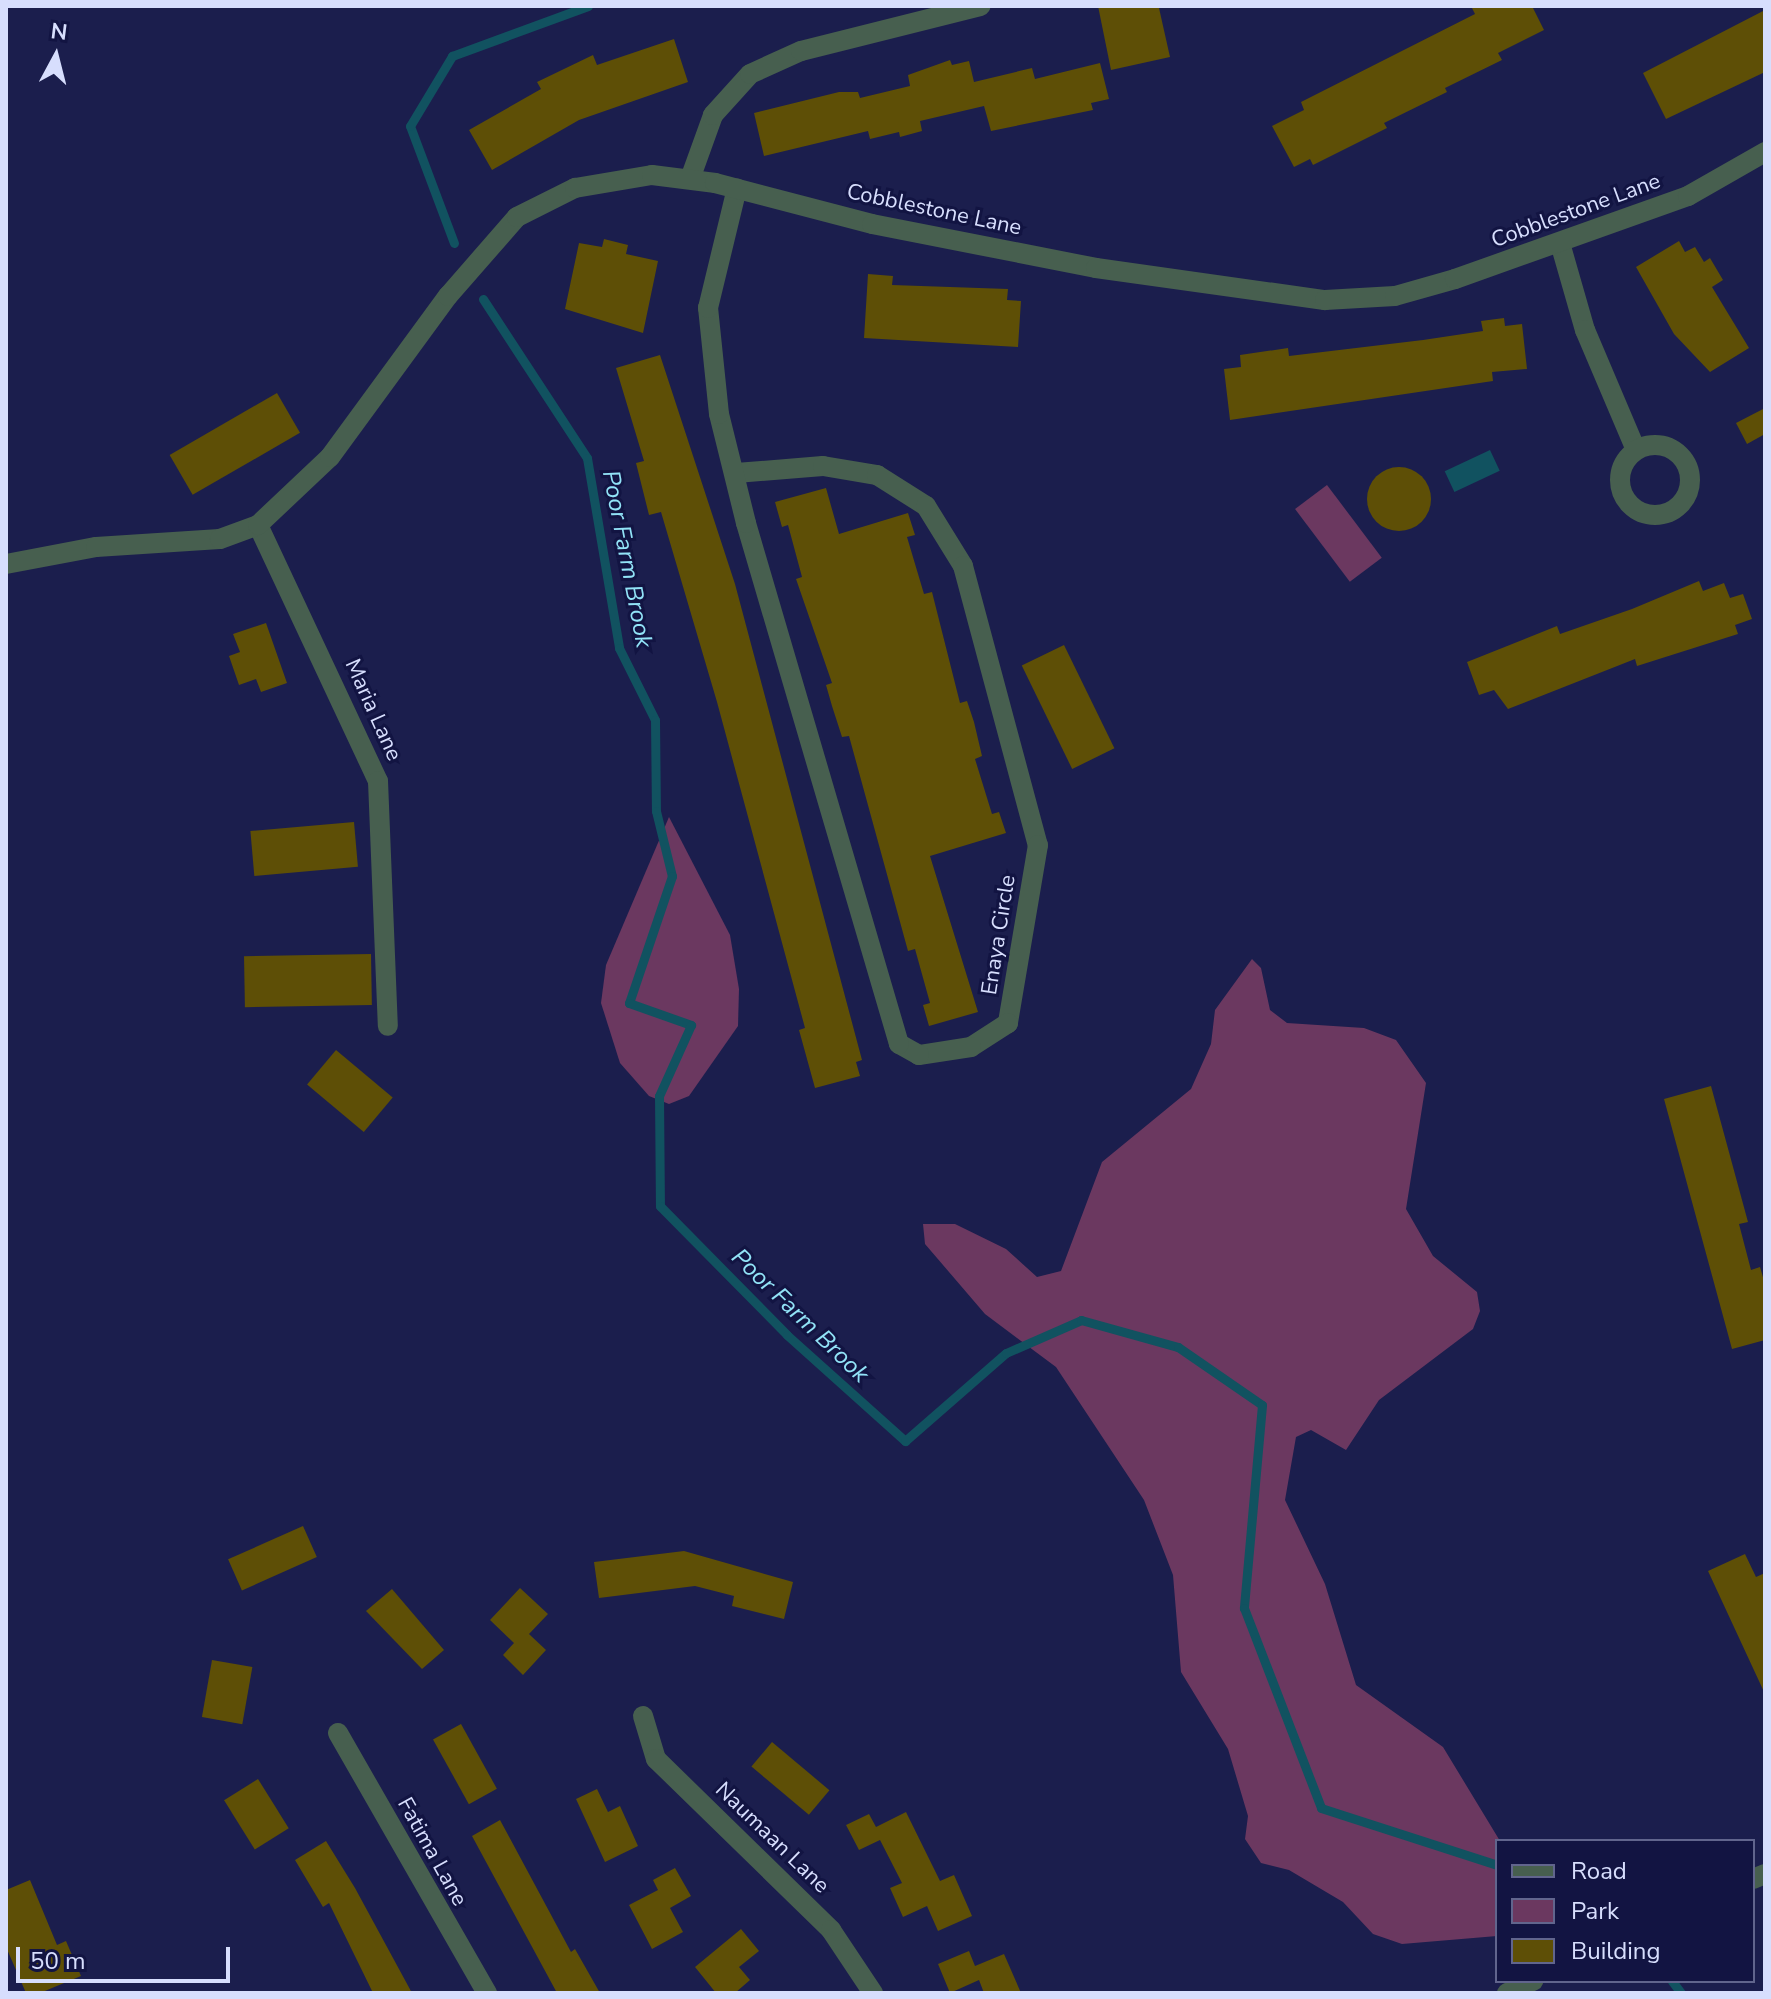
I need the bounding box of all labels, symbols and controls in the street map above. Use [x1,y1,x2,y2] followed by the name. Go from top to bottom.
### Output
[16,16,96,96] north arrow
[49,16,69,48] text: N
[1488,168,1664,254] street label: Cobblestone Lane
[844,179,1024,241] street label: Cobblestone Lane
[596,468,658,650] water label: Poor Farm Brook
[339,655,407,765] street label: Maria Lane
[976,873,1022,997] street label: Enaya Circle
[725,1243,875,1389] water label: Poor Farm Brook
[709,1777,835,1899] street label: Naumaan Lane
[391,1793,473,1911] street label: Fatima Lane
[1495,1839,1755,1983] legend
[1571,1855,1627,1887] text: Road
[1571,1895,1619,1927] text: Park
[20,1931,234,1981] scale bar
[1571,1935,1661,1967] text: Building
[30,1945,86,1977] text: 50 m

